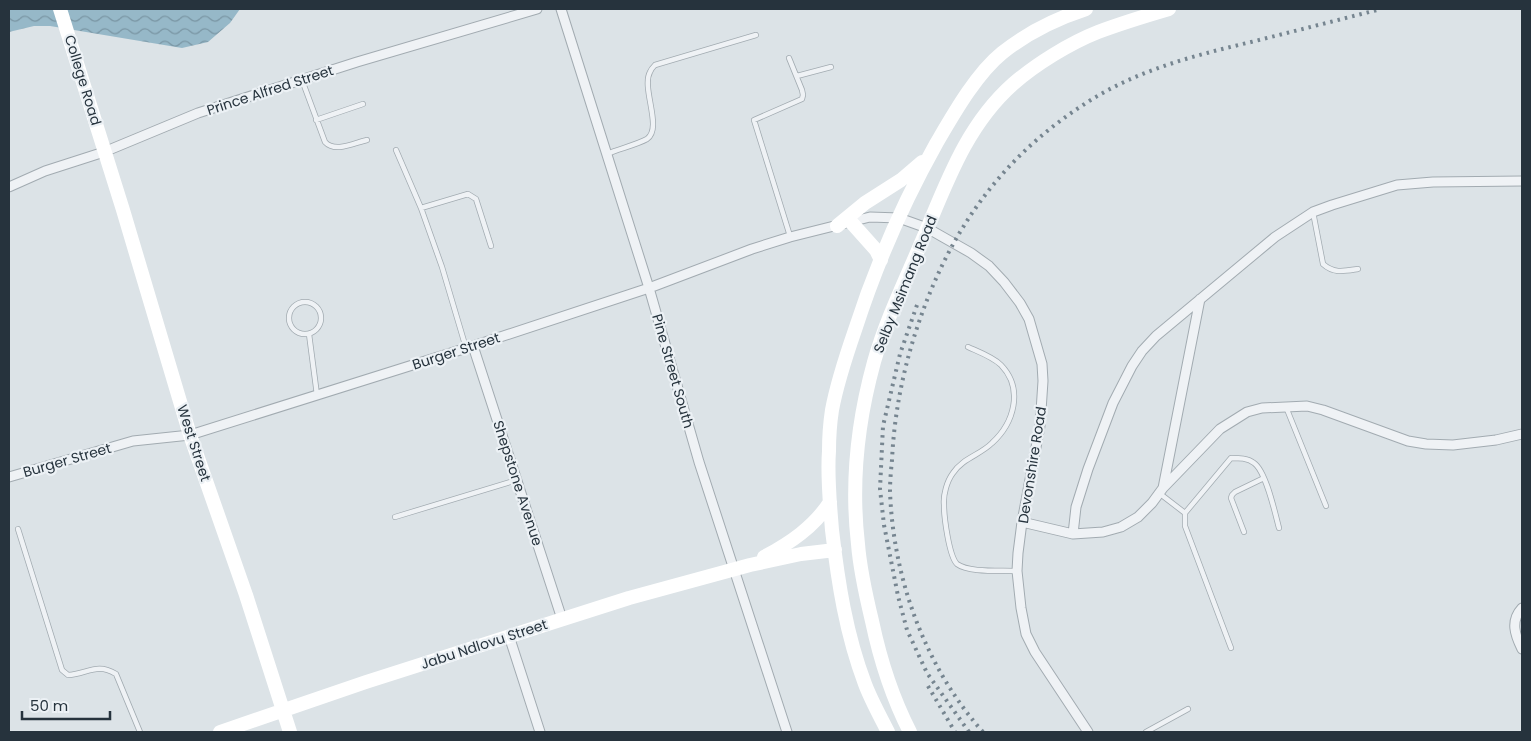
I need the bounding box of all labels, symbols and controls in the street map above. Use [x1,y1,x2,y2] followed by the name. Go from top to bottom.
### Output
[60,32,106,128] street label: College Road
[204,60,336,120] street label: Prince Alfred Street
[868,212,942,356] street label: Selby Msimang Road
[647,312,699,430] street label: Pine Street South
[410,327,502,375] street label: Burger Street
[172,402,216,484] street label: West Street
[1013,405,1051,525] street label: Devonshire Road
[488,418,548,549] street label: Shepstone Avenue
[21,438,113,482] street label: Burger Street
[418,614,550,674] street label: Jabu Ndlovu Street
[22,688,110,720] scale bar
[30,695,68,716] text: 50 m

